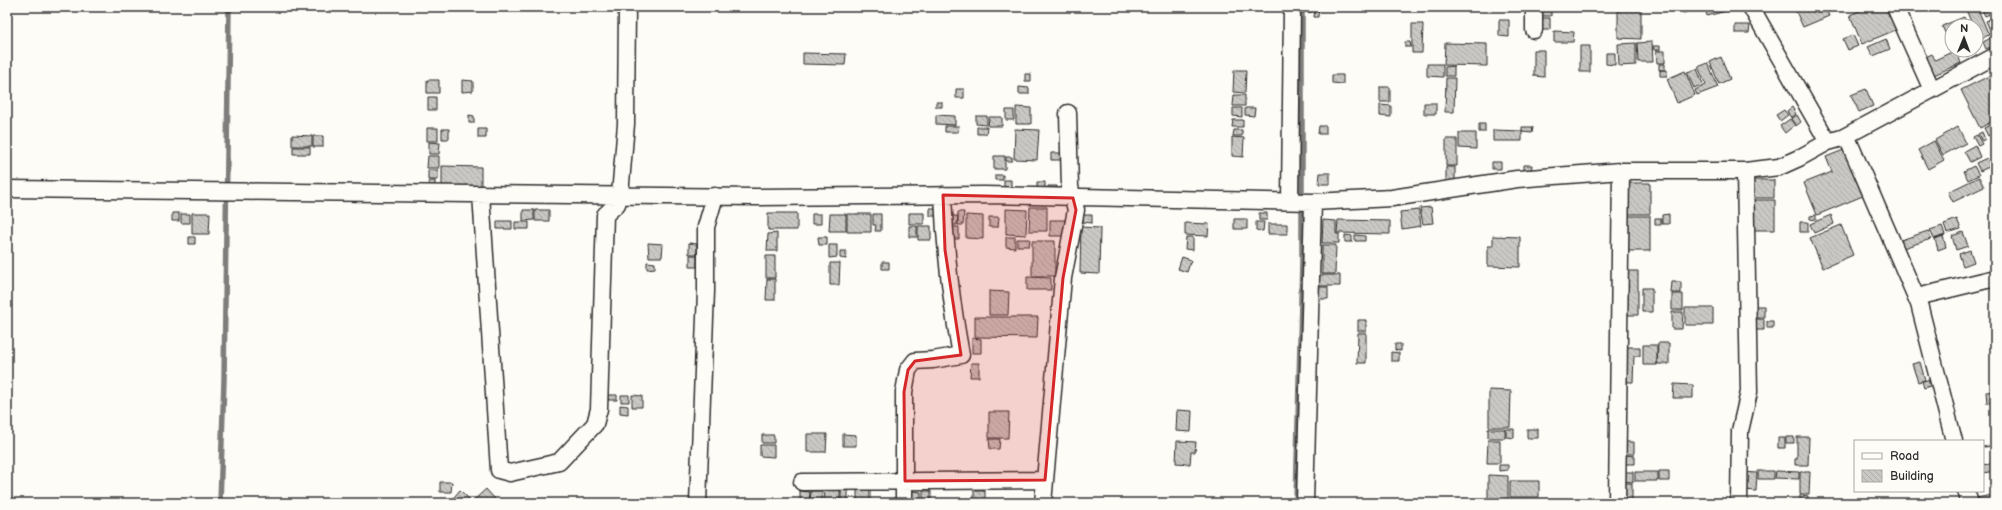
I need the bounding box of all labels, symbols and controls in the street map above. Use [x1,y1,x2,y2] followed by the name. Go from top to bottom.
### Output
[1944,18,1984,58] north arrow
[1960,22,1968,35] text: N
[1854,440,1984,492] legend
[1890,449,1919,464] text: Road
[1890,469,1934,484] text: Building

